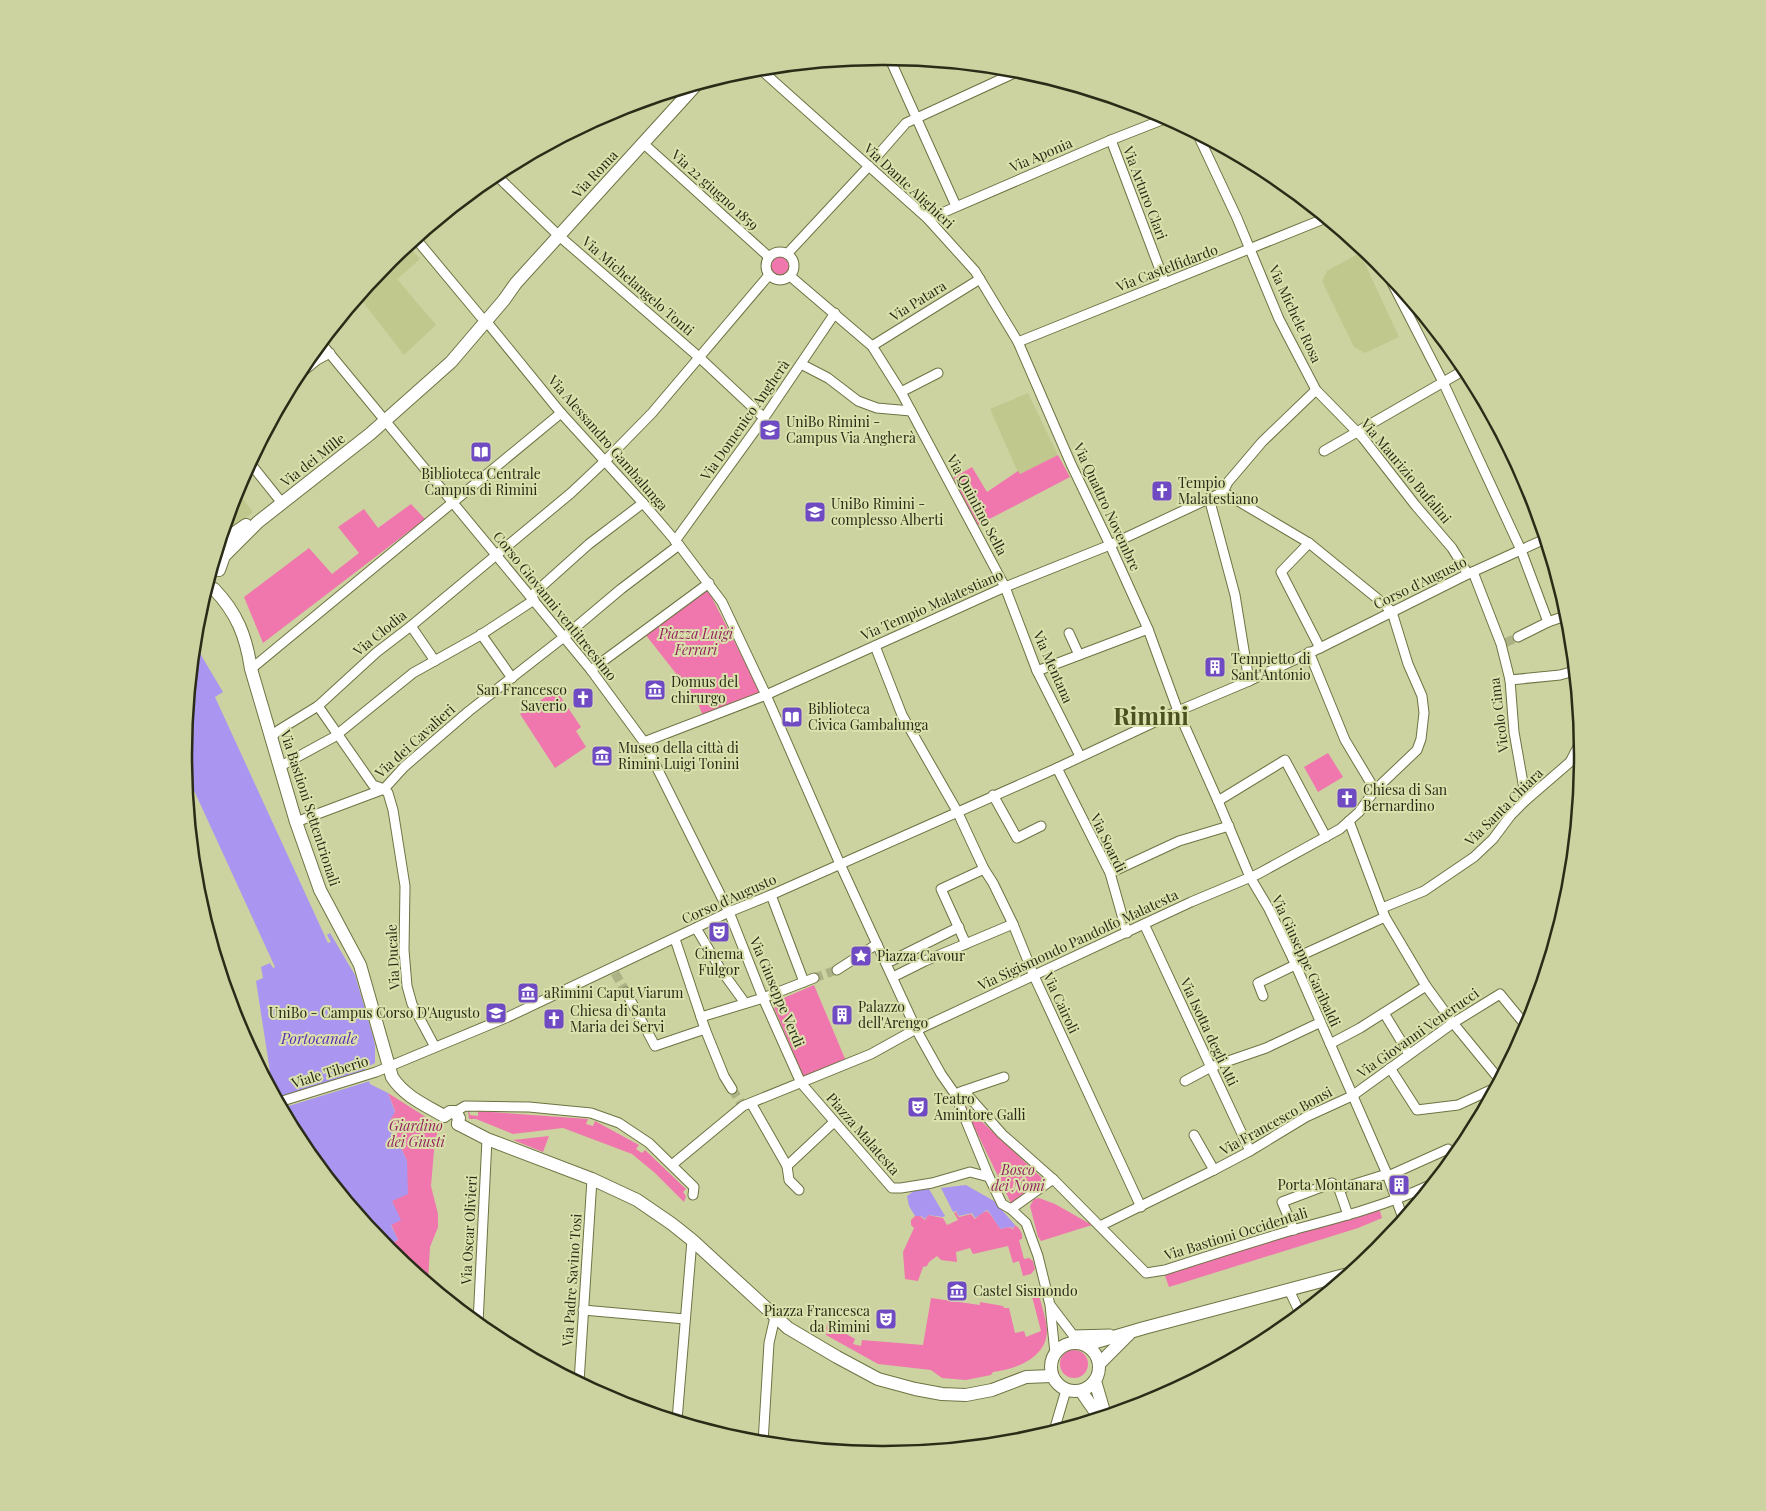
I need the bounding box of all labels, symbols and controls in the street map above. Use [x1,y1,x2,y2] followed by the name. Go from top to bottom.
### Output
[1006,133,1075,177] street label: Via Aponia
[859,138,959,233] street label: Via Dante Alighieri
[1119,142,1172,242] street label: Via Arturo Clari
[667,145,763,234] street label: Via 22 giugno 1859
[567,146,622,202] street label: Via Roma
[578,231,698,340] street label: Via Michelangelo Tonti
[1112,239,1221,296] street label: Via Castelfidardo
[1264,261,1326,366] street label: Via Michele Rosa
[885,276,950,326] street label: Via Patara
[695,356,793,485] street label: Via Domenico Angherà
[544,370,673,515] street label: Via Alessandro Gambalunga
[786,412,916,447] place label: UniBo Rimini - Campus Via Angherà
[1356,413,1456,527] street label: Via Maurizio Bufalini
[758,418,782,442] school or university icon: UniBo Rimini - Campus Via Angherà
[276,428,349,491] street label: Via dei Mille
[1069,439,1145,574] street label: Via Quattro Novembre
[469,440,493,464] library icon: Biblioteca Centrale Campus di Rimini
[942,450,1012,559] street label: Via Quintino Sella
[421,464,541,499] place label: Biblioteca Centrale Campus di Rimini
[1178,473,1259,508] place label: Tempio Malatestiano
[1150,479,1174,503] church icon: Tempio Malatestiano
[831,494,943,529] place label: UniBo Rimini - complesso Alberti
[803,500,827,524] school or university icon: UniBo Rimini - complesso Alberti
[489,527,622,685] street label: Corso Giovanni ventitreesimo
[1370,552,1470,613] street label: Corso d'Augusto
[857,564,1006,645] street label: Via Tempio Malatestiano
[348,605,410,661] street label: Via Clodia
[658,624,734,659] park label: Piazza Luigi Ferrari
[1029,627,1078,706] street label: Via Mentana
[1231,649,1311,684] place label: Tempietto di Sant'Antonio
[1203,655,1227,679] building icon: Tempietto di Sant'Antonio
[671,672,738,707] place label: Domus del chirurgo
[1484,677,1513,754] street label: Vicolo Cima
[643,678,667,702] museum icon: Domus del chirurgo
[476,680,567,715] place label: San Francesco Saverio
[571,686,595,710] church icon: San Francesco Saverio
[808,699,928,734] place label: Biblioteca Civica Gambalunga
[1113,699,1189,731] district label: Rimini
[370,700,459,782] street label: Via dei Cavalieri
[780,705,804,729] library icon: Biblioteca Civica Gambalunga
[276,726,345,888] street label: Via Bastioni Settentrionali
[618,738,739,773] place label: Museo della città di Rimini Luigi Tonini
[590,744,614,768] museum icon: Museo della città di Rimini Luigi Tonini
[1460,763,1547,851] street label: Via Santa Chiara
[1363,780,1448,815] place label: Chiesa di San Bernardino
[1335,786,1359,810] church icon: Chiesa di San Bernardino
[1086,809,1131,875] street label: Via Soardi
[678,869,780,928] street label: Corso d'Augusto
[974,885,1181,995] street label: Via Sigismondo Pandolfo Malatesta
[1267,891,1345,1030] street label: Via Giuseppe Garibaldi
[707,920,731,944] theatre icon: Cinema Fulgor
[381,924,404,991] street label: Via Ducale
[745,933,809,1050] street label: Via Giuseppe Verdi
[695,944,743,979] place label: Cinema Fulgor
[849,944,873,968] place icon: Piazza Cavour
[877,946,966,965] place label: Piazza Cavour
[1039,968,1084,1036] street label: Via Cairoli
[1176,974,1243,1089] street label: Via Isotta degli Atti
[516,981,540,1005] museum icon: aRimini Caput Viarum
[544,983,684,1002] place label: aRimini Caput Viarum
[1352,983,1482,1082] street label: Via Giovanni Venerucci
[858,997,928,1032] place label: Palazzo dell'Arengo
[484,1001,508,1025] school or university icon: UniBo - Campus Corso D'Augusto
[570,1001,666,1036] place label: Chiesa di Santa Maria dei Servi
[269,1003,480,1022] place label: UniBo - Campus Corso D'Augusto
[830,1003,854,1027] building icon: Palazzo dell'Arengo
[542,1007,566,1031] church icon: Chiesa di Santa Maria dei Servi
[280,1028,358,1048] water label: Portocanale
[288,1051,371,1093] street label: Viale Tiberio
[1215,1082,1335,1160] street label: Via Francesco Bonsi
[822,1089,904,1179] street label: Piazza Malatesta
[933,1089,1026,1124] place label: Teatro Amintore Galli
[906,1095,930,1119] theatre icon: Teatro Amintore Galli
[387,1116,446,1151] park label: Giardino dei Giusti
[991,1160,1046,1195] park label: Bosco dei Nomi
[1387,1173,1411,1197] building icon: Porta Montanara
[456,1175,481,1286] street label: Via Oscar Olivieri
[1277,1175,1383,1194] place label: Porta Montanara
[1161,1203,1310,1265] street label: Via Bastioni Occidentali
[557,1213,586,1348] street label: Via Padre Savino Tosi
[945,1279,969,1303] museum icon: Castel Sismondo
[973,1281,1078,1300] place label: Castel Sismondo
[764,1301,870,1336] place label: Piazza Francesca da Rimini
[874,1307,898,1331] theatre icon: Piazza Francesca da Rimini

